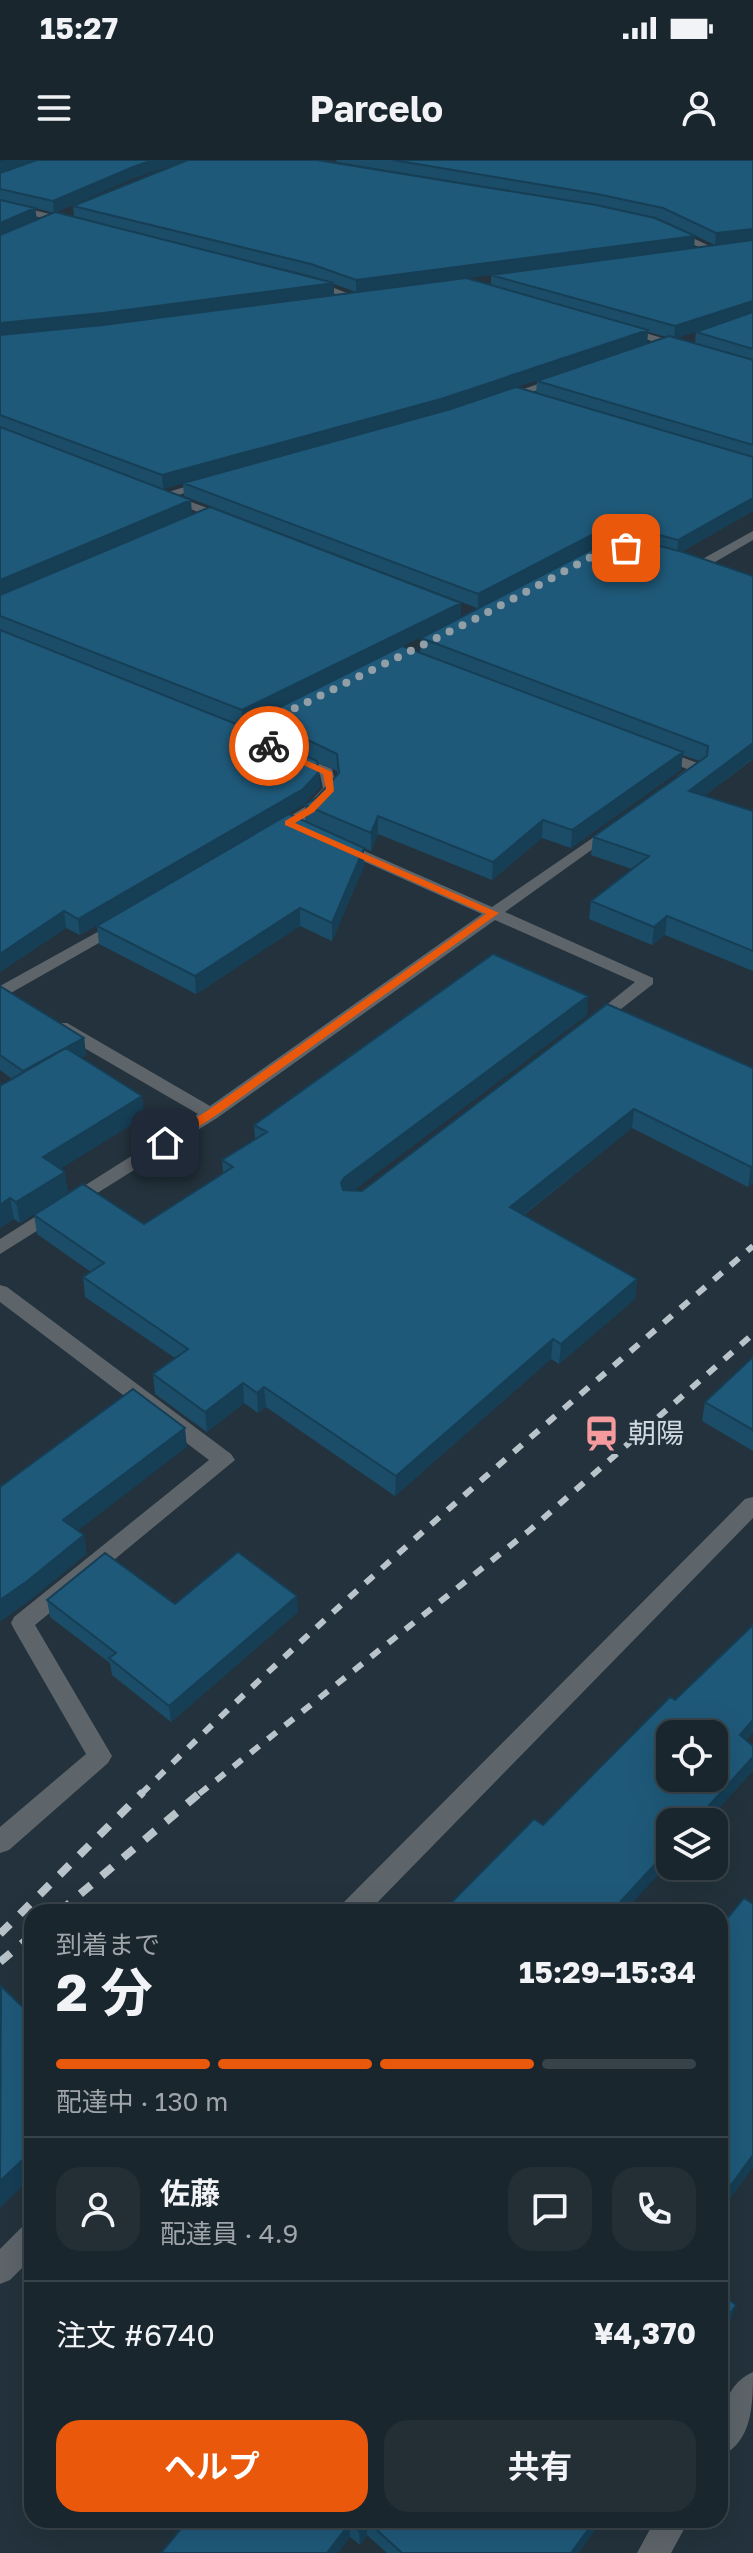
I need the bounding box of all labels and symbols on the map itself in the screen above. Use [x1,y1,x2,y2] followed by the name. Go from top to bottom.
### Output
[592,514,660,582] pin
[229,706,309,786] courier
[131,1109,199,1177] pin
[583,1414,621,1452] station icon: 朝陽
[628,1416,684,1449] place label: 朝陽

